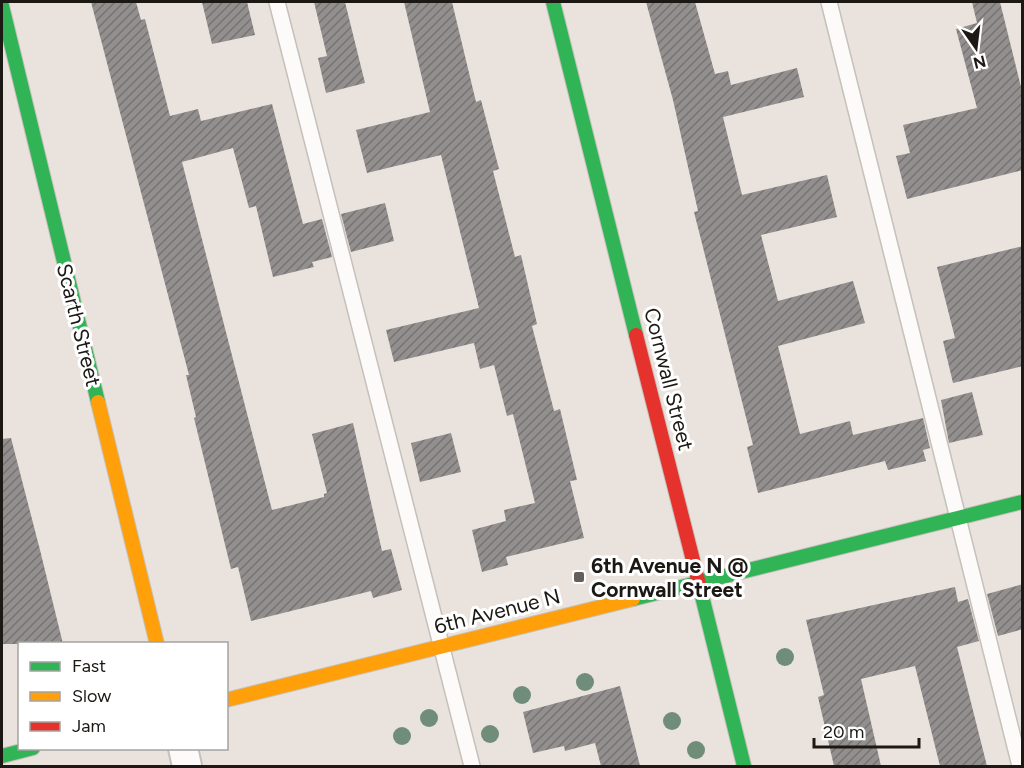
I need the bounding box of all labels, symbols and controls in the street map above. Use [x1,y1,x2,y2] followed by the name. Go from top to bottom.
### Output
[946,18,1006,78] north arrow
[971,51,988,73] text: N
[52,261,106,389] street label: Scarth Street
[639,305,699,453] street label: Cornwall Street
[591,553,748,602] place label: 6th Avenue N @ Cornwall Street
[572,570,586,584] marker: 6th Avenue N @ Cornwall Street
[431,583,563,639] street label: 6th Avenue N
[18,642,228,750] legend
[72,655,106,677] text: Fast
[72,685,111,707] text: Slow
[814,711,919,749] scale bar
[72,715,106,737] text: Jam
[823,721,864,743] text: 20 m

